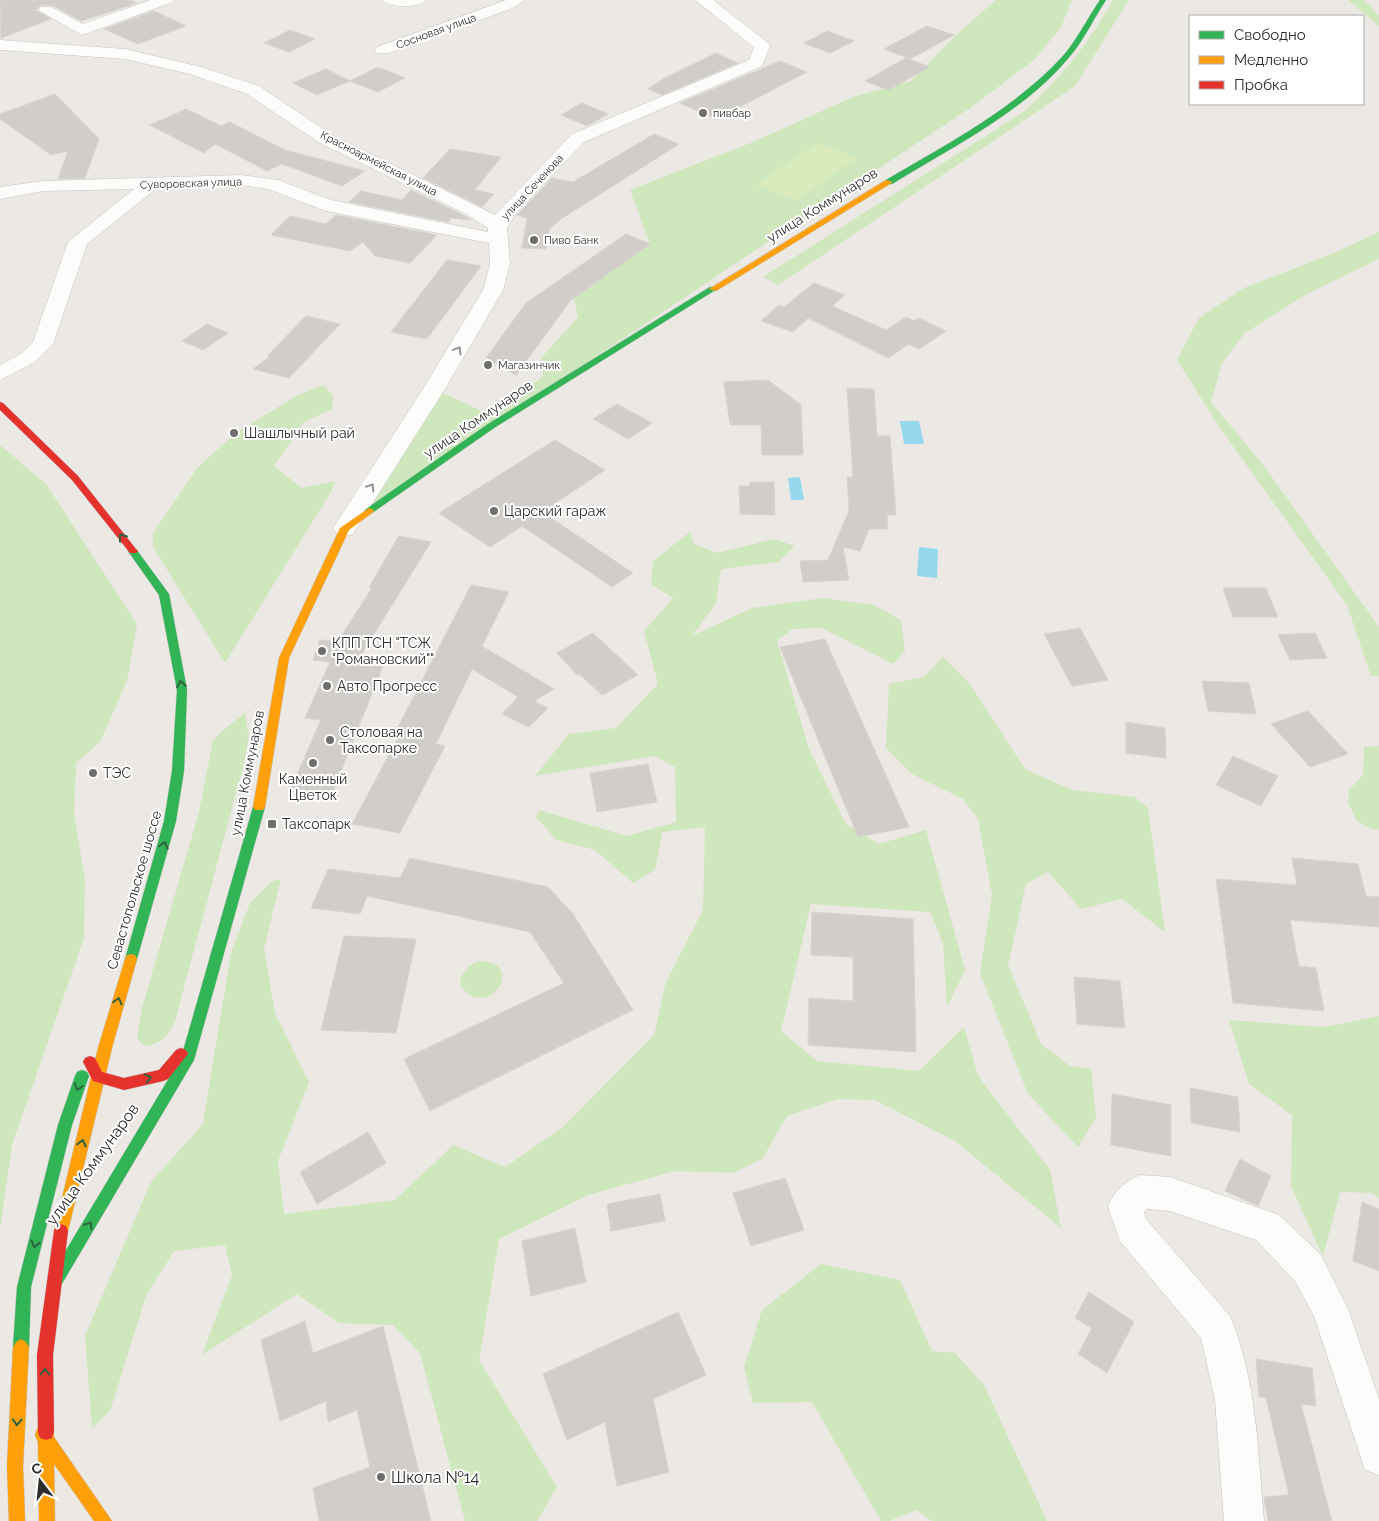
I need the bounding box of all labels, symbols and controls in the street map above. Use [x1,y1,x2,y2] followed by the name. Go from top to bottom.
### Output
[394,11,478,52] street label: Сосновая улица
[1189,15,1364,105] legend
[1234,26,1306,44] text: Свободно
[1234,51,1308,69] text: Медленно
[1234,76,1288,94] text: Пробка
[697,107,709,119] marker: пивбар
[713,107,751,120] place label: пивбар
[318,128,439,199] street label: Красноармейская улица
[499,152,566,223] street label: улица Сеченова
[764,164,880,246] street label: улица Коммунаров
[140,175,242,192] street label: Суворовская улица
[528,234,540,246] marker: Пиво Банк
[544,234,599,247] place label: Пиво Банк
[452,347,462,356] one-way arrow
[482,359,494,371] marker: Магазинчик
[498,359,560,372] place label: Магазинчик
[421,377,535,461] street label: улица Коммунаров
[244,425,355,441] place label: Шашлычный рай
[228,427,240,439] marker: Шашлычный рай
[365,484,375,493] one-way arrow
[504,503,606,519] place label: Царский гараж
[488,505,500,517] marker: Царский гараж
[119,533,129,542] one-way arrow
[332,635,434,667] place label: КПП ТСН "ТСЖ "Романовский""
[316,645,328,657] marker: КПП ТСН "ТСЖ "Романовский""
[337,678,438,694] place label: Авто Прогресс
[176,679,186,688] one-way arrow
[321,680,333,692] marker: Авто Прогресс
[227,709,267,837] street label: улица Коммунаров
[340,724,423,756] place label: Столовая на Таксопарке
[324,734,336,746] marker: Столовая на Таксопарке
[307,757,319,769] marker: Каменный Цветок
[103,765,132,781] place label: ТЭС
[87,767,99,779] marker: ТЭС
[279,771,347,803] place label: Каменный Цветок
[104,809,164,971] street label: Севастопольское шоссе
[282,816,351,832] place label: Таксопарк
[266,818,278,830] marker: Таксопарк
[158,840,169,849] one-way arrow
[113,997,123,1005] one-way arrow
[143,1073,152,1084] one-way arrow
[74,1082,84,1091] one-way arrow
[42,1100,143,1229] street label: улица Коммунаров
[76,1139,87,1148] one-way arrow
[82,1221,92,1230] one-way arrow
[30,1239,41,1248] one-way arrow
[40,1368,50,1376] one-way arrow
[12,1418,23,1426] one-way arrow
[15,1456,65,1506] north arrow
[30,1459,44,1478] text: С
[391,1468,480,1487] place label: Школа №14
[375,1471,387,1483] marker: Школа №14

